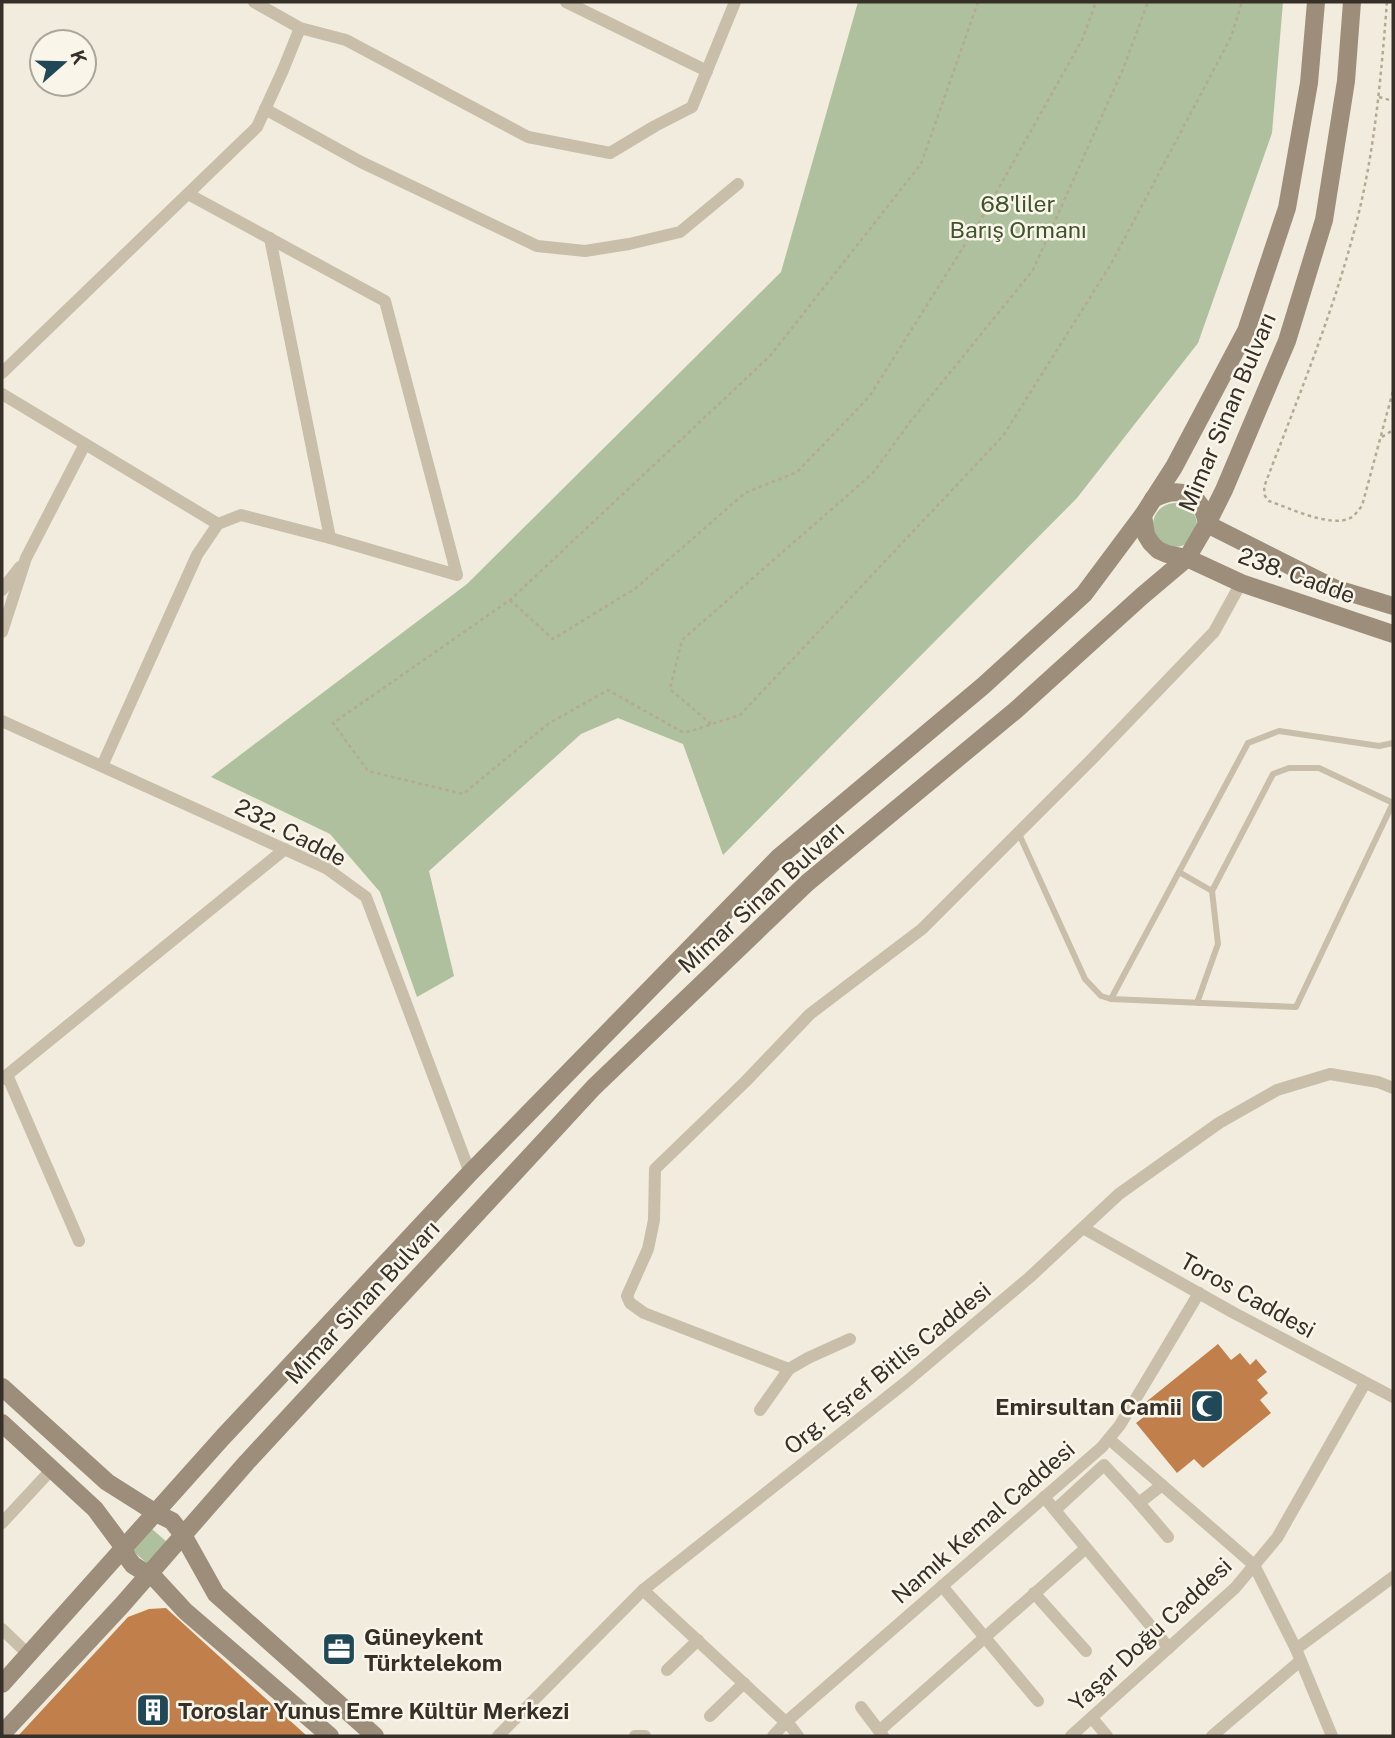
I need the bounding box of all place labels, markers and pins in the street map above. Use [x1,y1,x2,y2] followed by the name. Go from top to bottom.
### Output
[1188,1387,1226,1425] mosque icon: Emirsultan Camii
[995,1393,1182,1420] place label: Emirsultan Camii
[364,1623,502,1676] place label: Güneykent Türktelekom
[320,1630,358,1668] office icon: Güneykent Türktelekom
[134,1691,172,1729] building icon: Toroslar Yunus Emre Kültür Merkezi
[178,1697,569,1724] place label: Toroslar Yunus Emre Kültür Merkezi

